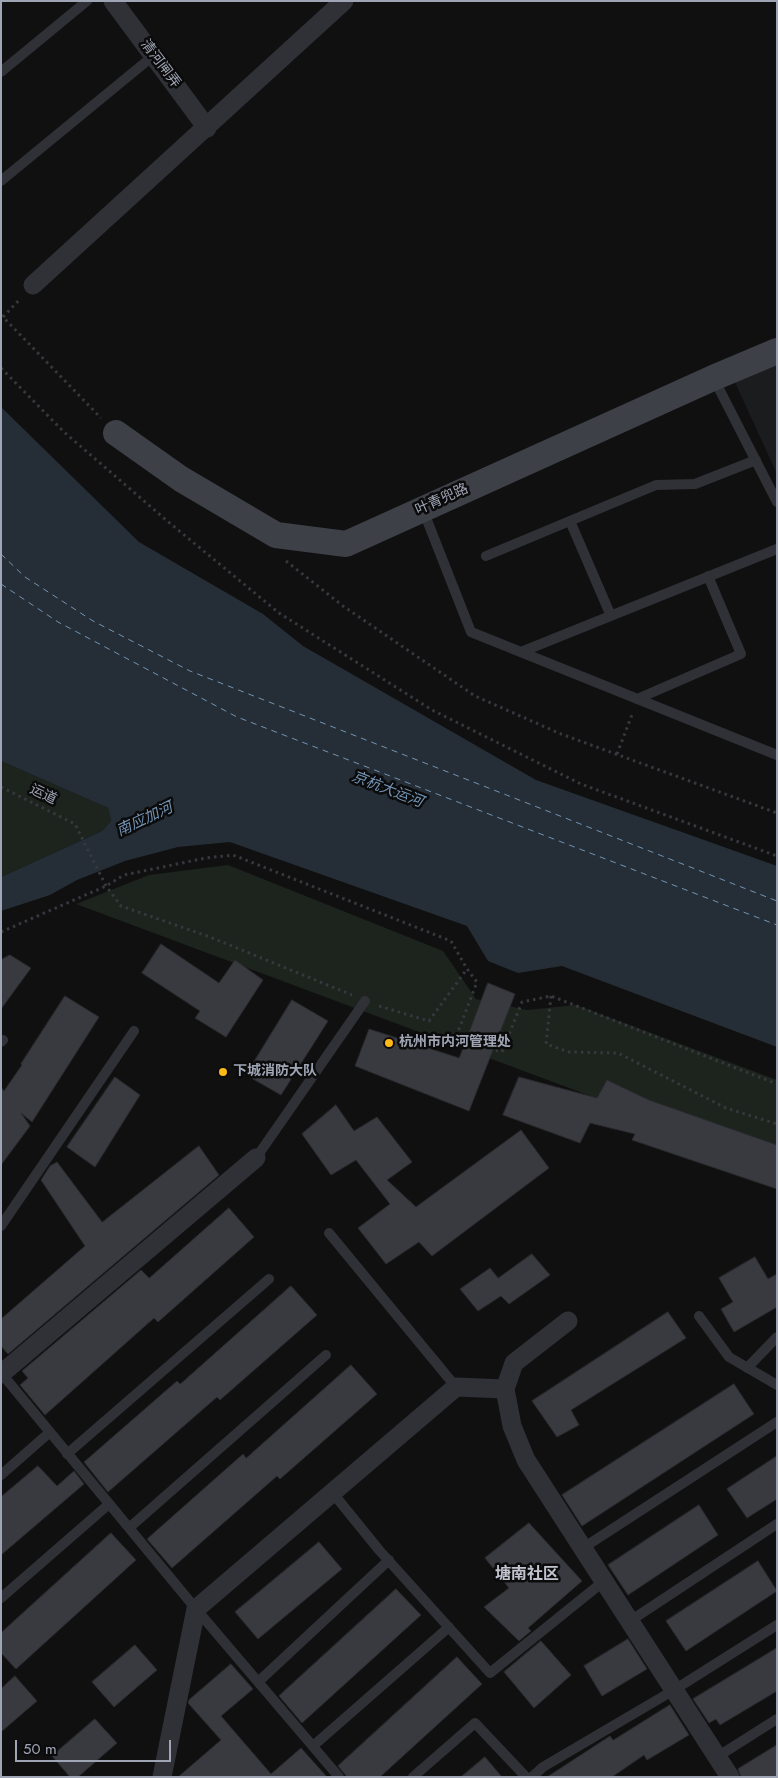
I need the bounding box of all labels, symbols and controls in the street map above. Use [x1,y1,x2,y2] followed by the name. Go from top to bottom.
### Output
[136,37,184,91] street label: 清河闸弄
[413,481,471,519] street label: 叶青兜路
[349,768,425,812] water label: 京杭大运河
[27,781,59,809] street label: 运道
[114,799,176,841] water label: 南应加河
[399,1035,511,1051] place label: 杭州市内河管理处
[383,1037,395,1049] marker: 杭州市内河管理处
[233,1064,317,1080] place label: 下城消防大队
[217,1066,229,1078] marker: 下城消防大队
[495,1565,559,1585] district label: 塘南社区
[18,1730,174,1762] scale bar
[23,1738,57,1760] text: 50 m

